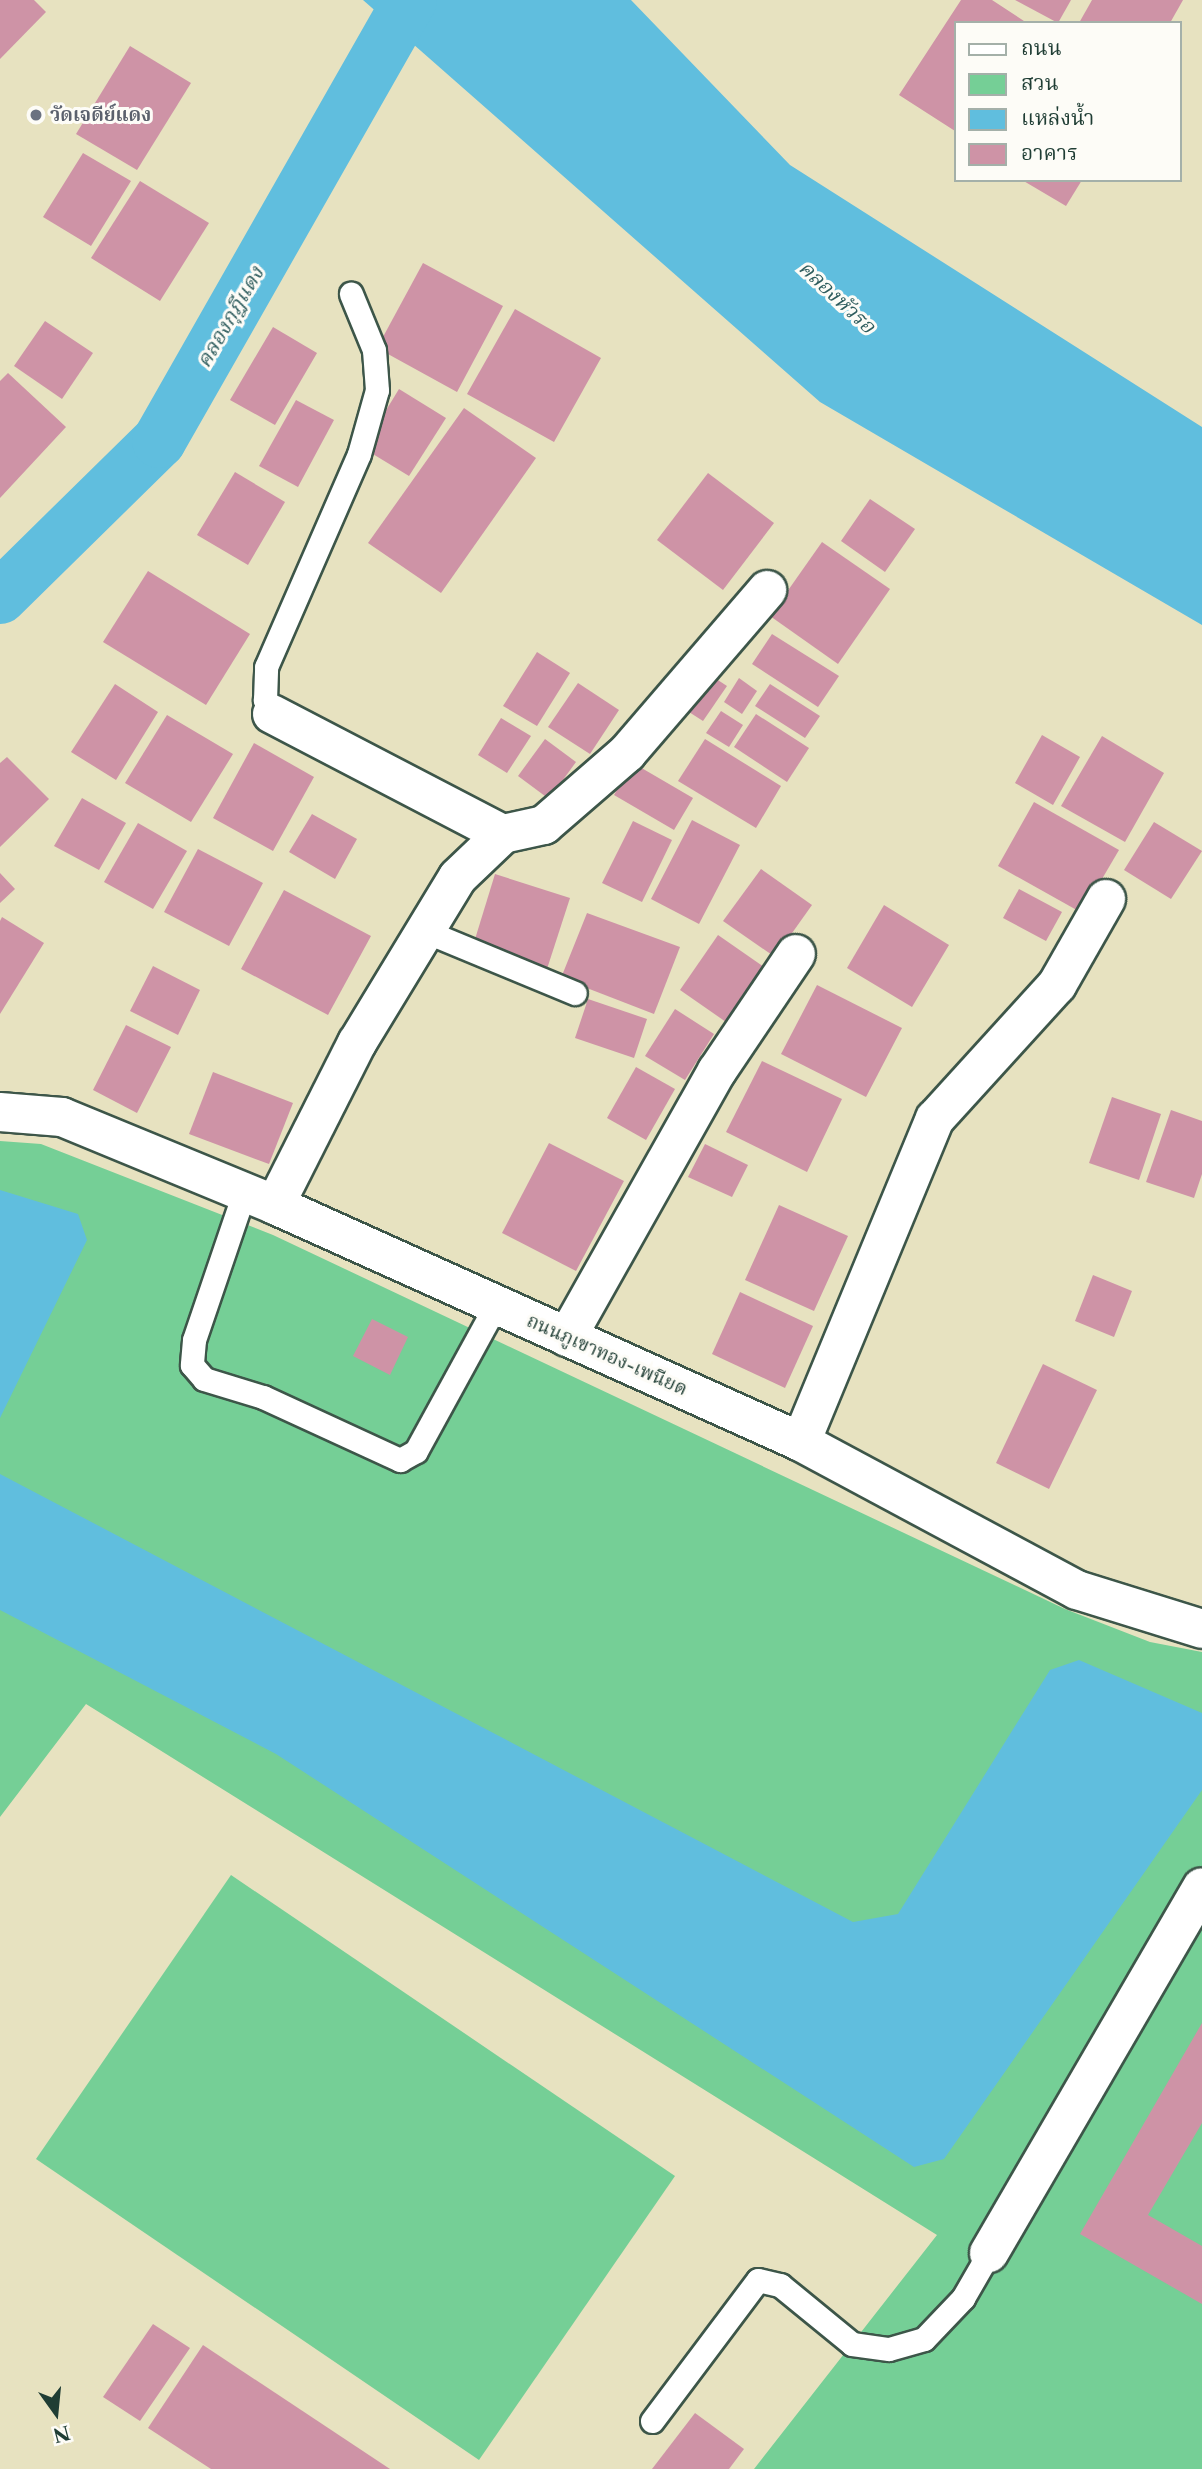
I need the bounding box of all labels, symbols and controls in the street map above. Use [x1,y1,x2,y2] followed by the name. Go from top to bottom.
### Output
[954,21,1181,182] legend
[1021,35,1062,60] text: ถนน
[1021,70,1059,95] text: สวน
[50,104,151,126] place label: วัดเจดีย์แดง
[1021,105,1094,130] text: แหล่งน้ำ
[28,107,44,123] marker: วัดเจดีย์แดง
[1021,140,1078,165] text: อาคาร
[794,255,880,339] water label: คลองหัวรอ
[191,262,269,372] water label: คลองกุฎีแดง
[523,1309,691,1401] street label: ถนนภูเขาทอง-เพนียด
[21,2378,91,2448] north arrow
[51,2421,73,2447] text: N

